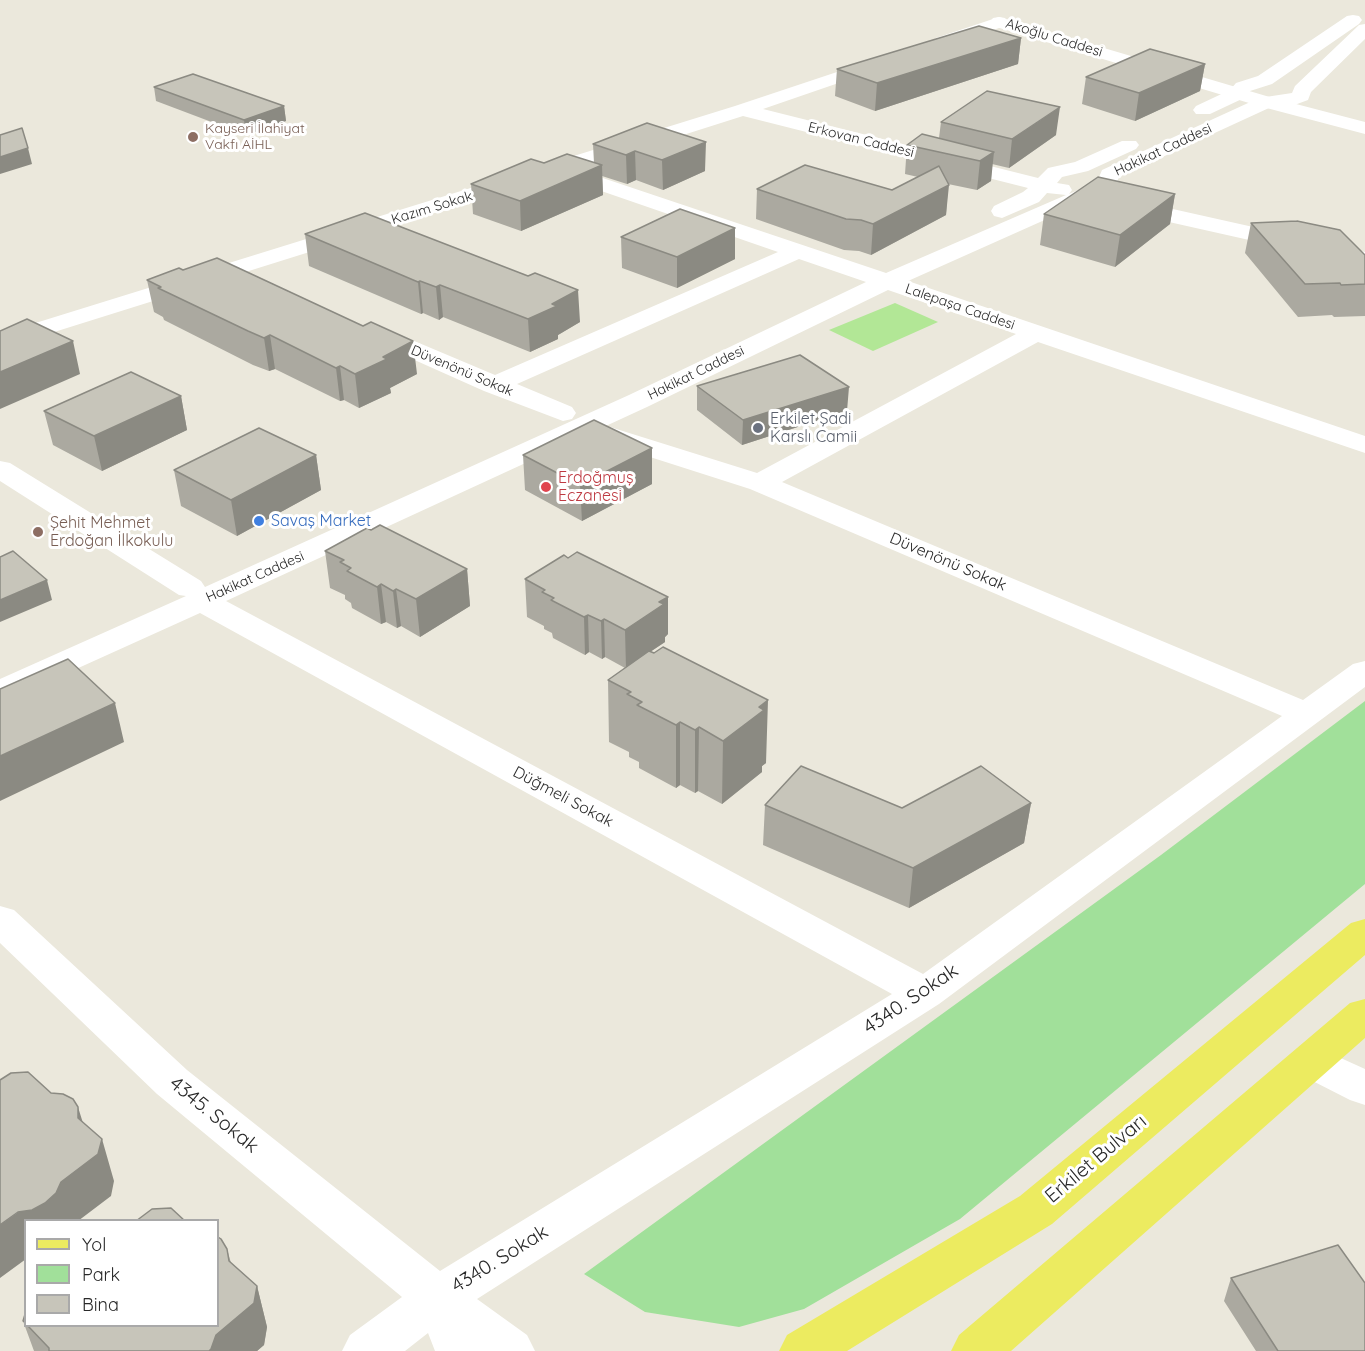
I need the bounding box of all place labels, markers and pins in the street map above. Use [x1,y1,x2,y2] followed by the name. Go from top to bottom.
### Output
[205,121,305,154] place label: Kayseri İlahiyat Vakfı AİHL
[186,130,200,144] marker: Kayseri İlahiyat Vakfı AİHL
[770,409,857,447] place label: Erkilet Şadi Karslı Camii
[751,421,765,435] marker: Erkilet Şadi Karslı Camii
[558,468,633,506] place label: Erdoğmuş Eczanesi
[539,480,553,494] marker: Erdoğmuş Eczanesi
[271,511,371,531] place label: Savaş Market
[50,513,173,551] place label: Şehit Mehmet Erdoğan İlkokulu
[252,514,266,528] marker: Savaş Market
[31,525,45,539] marker: Şehit Mehmet Erdoğan İlkokulu

